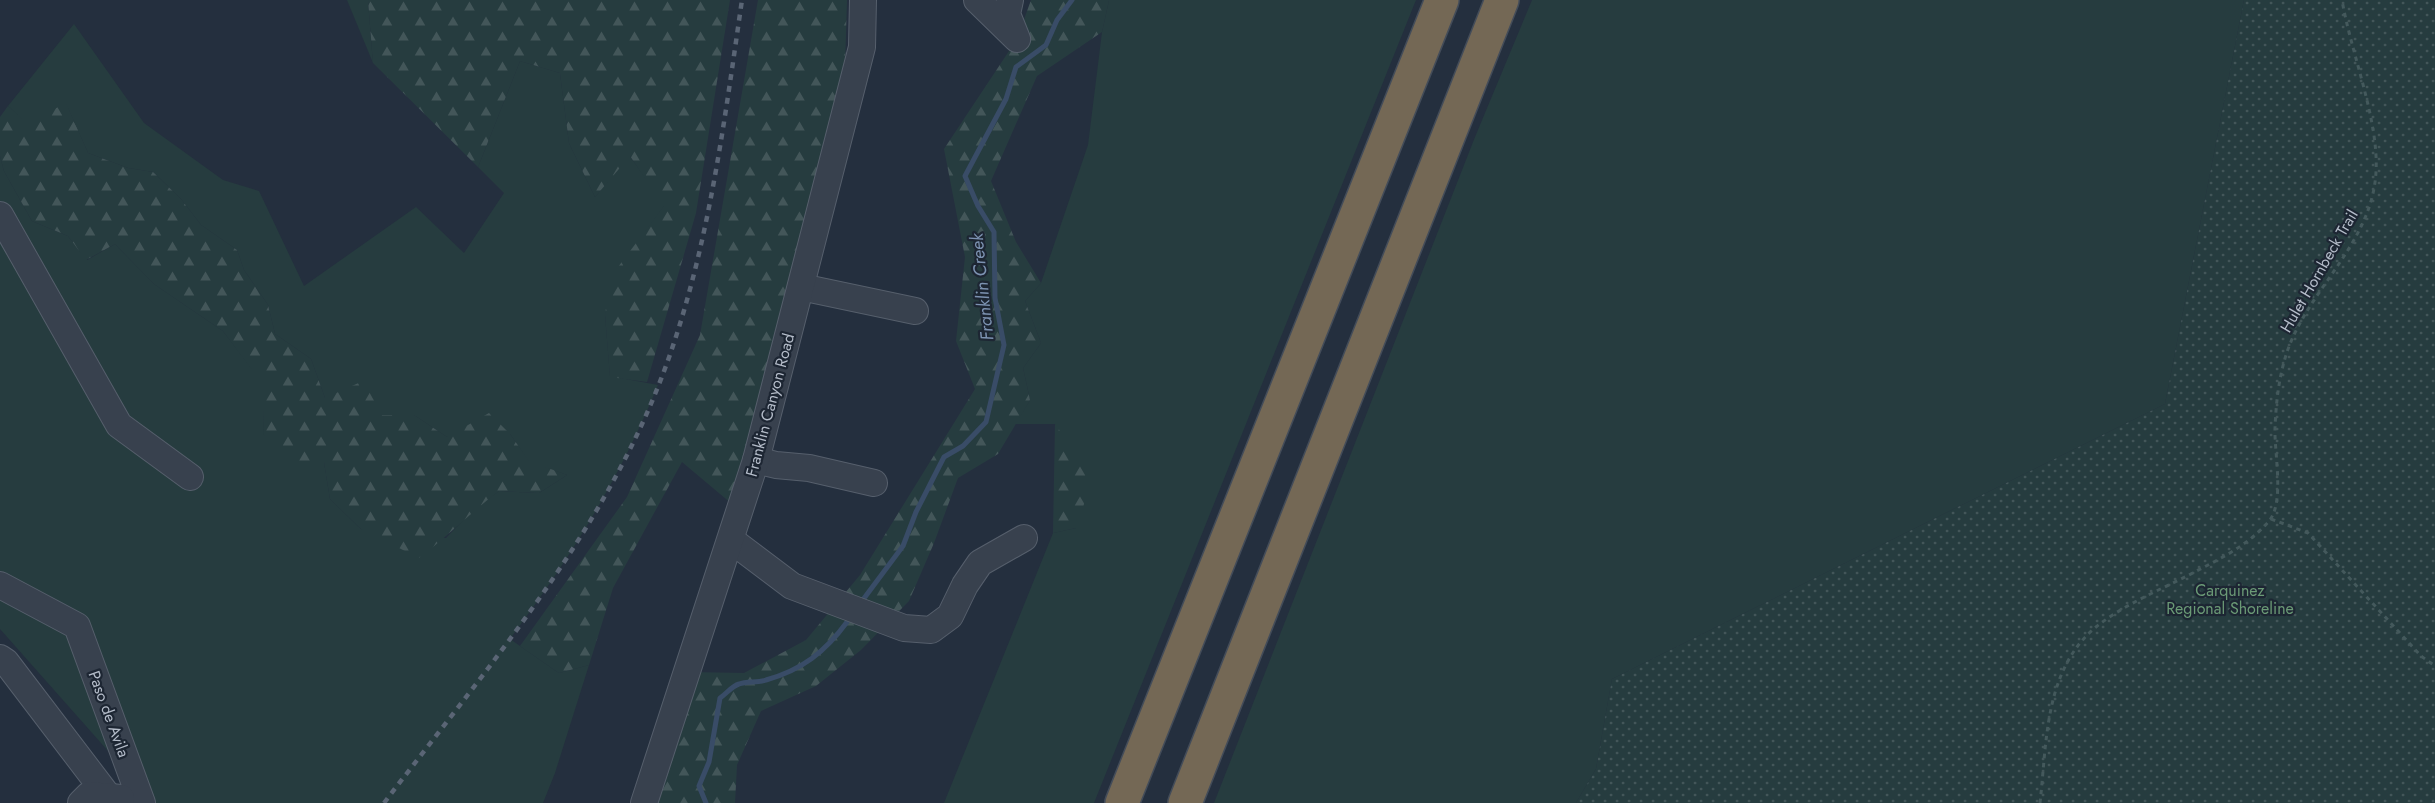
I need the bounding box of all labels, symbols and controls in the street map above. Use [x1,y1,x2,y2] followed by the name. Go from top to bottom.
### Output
[2274,205,2364,337] street label: Hulet Hornbeck Trail
[963,231,1001,342] water label: Franklin Creek
[740,331,800,479] street label: Franklin Canyon Road
[2166,579,2294,620] park label: Carquinez Regional Shoreline
[83,668,135,760] street label: Paso de Avila

